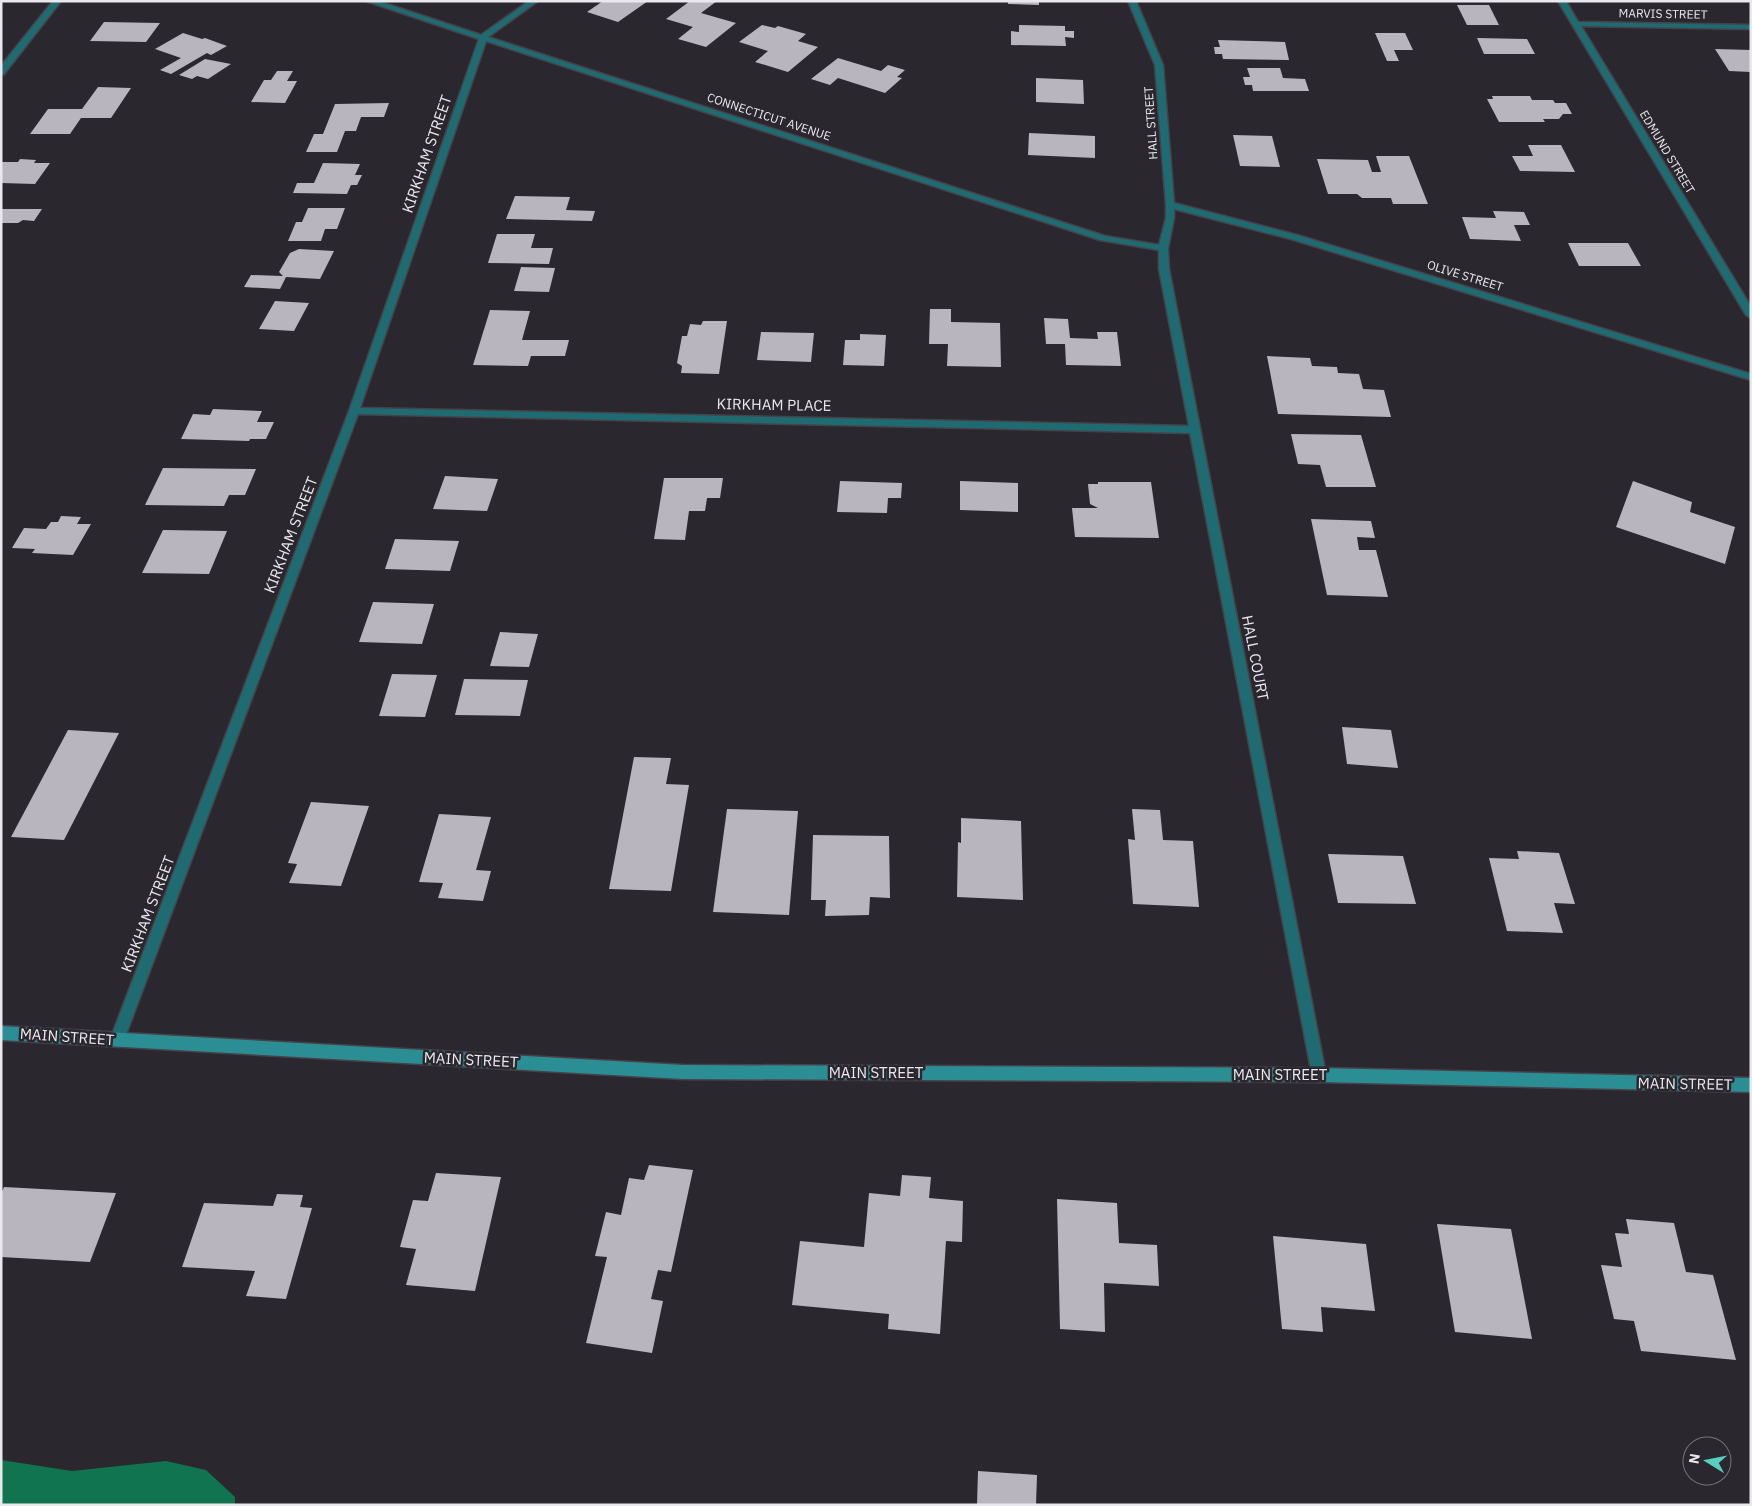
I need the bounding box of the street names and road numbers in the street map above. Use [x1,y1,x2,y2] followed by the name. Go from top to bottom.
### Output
[1618,5,1708,22] street label: MARVIS STREET
[1140,86,1161,160] street label: HALL STREET
[705,89,833,144] street label: CONNECTICUT AVENUE
[397,92,456,215] street label: KIRKHAM STREET
[1637,107,1698,196] street label: EDMUND STREET
[1425,257,1505,294] street label: OLIVE STREET
[716,394,832,415] street label: KIRKHAM PLACE
[260,473,322,596] street label: KIRKHAM STREET
[1238,614,1273,703] street label: HALL COURT
[117,852,179,975] street label: KIRKHAM STREET
[19,1024,115,1049] street label: MAIN STREET
[423,1048,519,1071] street label: MAIN STREET
[829,1063,924,1082] street label: MAIN STREET
[1233,1065,1328,1084] street label: MAIN STREET
[1637,1073,1733,1094] street label: MAIN STREET

